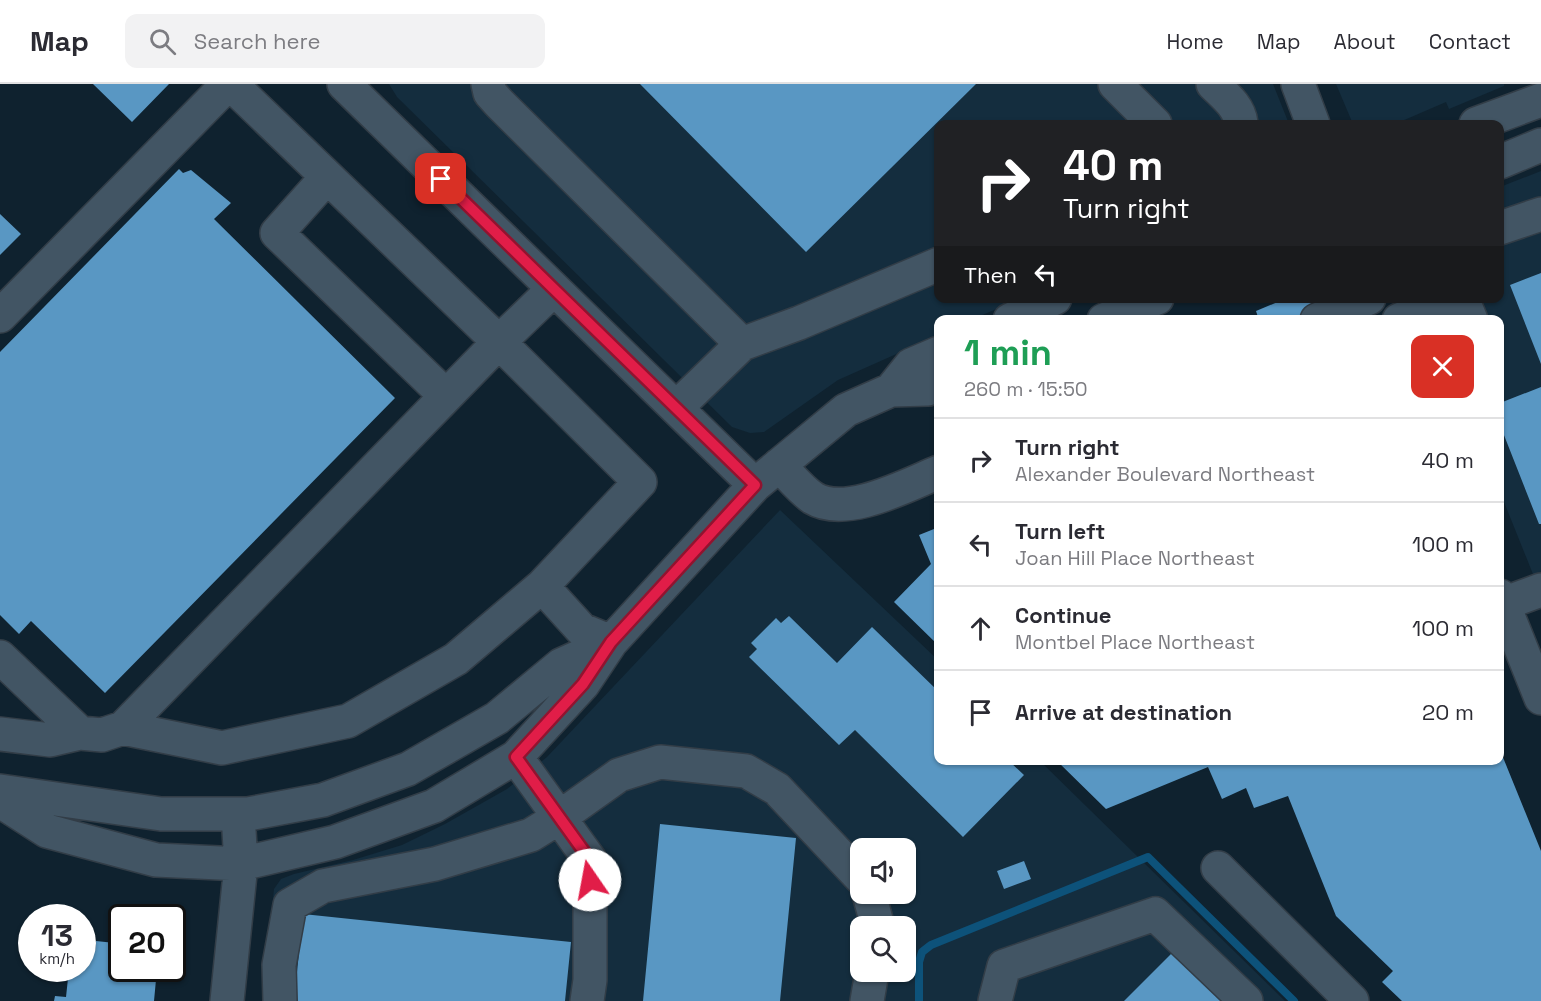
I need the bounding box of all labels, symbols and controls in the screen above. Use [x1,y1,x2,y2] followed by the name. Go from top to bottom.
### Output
[125,14,545,68] search box
[30,23,89,59] text: Map
[146,25,179,58] icon: search
[194,27,321,55] text: Search here
[1166,28,1224,55] text: Home
[1257,28,1301,55] text: Map
[1334,28,1396,55] text: About
[1429,28,1511,55] text: Contact
[1063,139,1163,192] text: 40 m
[964,144,1042,222] icon: right
[415,153,466,204] pin
[424,162,457,195] icon: arrive
[1063,191,1190,226] text: Turn right
[1029,258,1062,291] icon: left
[964,261,1017,289] text: Then
[964,330,1052,376] text: 1 min
[1411,335,1474,398] button: close
[964,376,1088,402] text: 260 m · 15:50
[1015,433,1120,461] text: Turn right
[964,444,997,477] icon: right
[1422,446,1474,474] text: 40 m
[1015,461,1315,487] text: Alexander Boulevard Northeast
[1015,517,1105,545] text: Turn left
[964,528,997,561] icon: left
[1412,530,1474,558] text: 100 m
[1015,545,1255,571] text: Joan Hill Place Northeast
[1015,601,1111,629] text: Continue
[964,612,997,645] icon: ahead
[1412,614,1474,642] text: 100 m
[1015,629,1255,655] text: Montbel Place Northeast
[964,696,997,729] icon: arrive
[1015,698,1232,726] text: Arrive at destination
[1422,698,1474,726] text: 20 m
[850,838,916,982] map controls
[850,838,916,904] button: sound
[558,848,622,912] position arrow
[108,904,186,982] speed limit sign: 20
[41,916,73,955] text: 13
[850,916,916,982] button: search
[39,949,75,968] text: km/h

